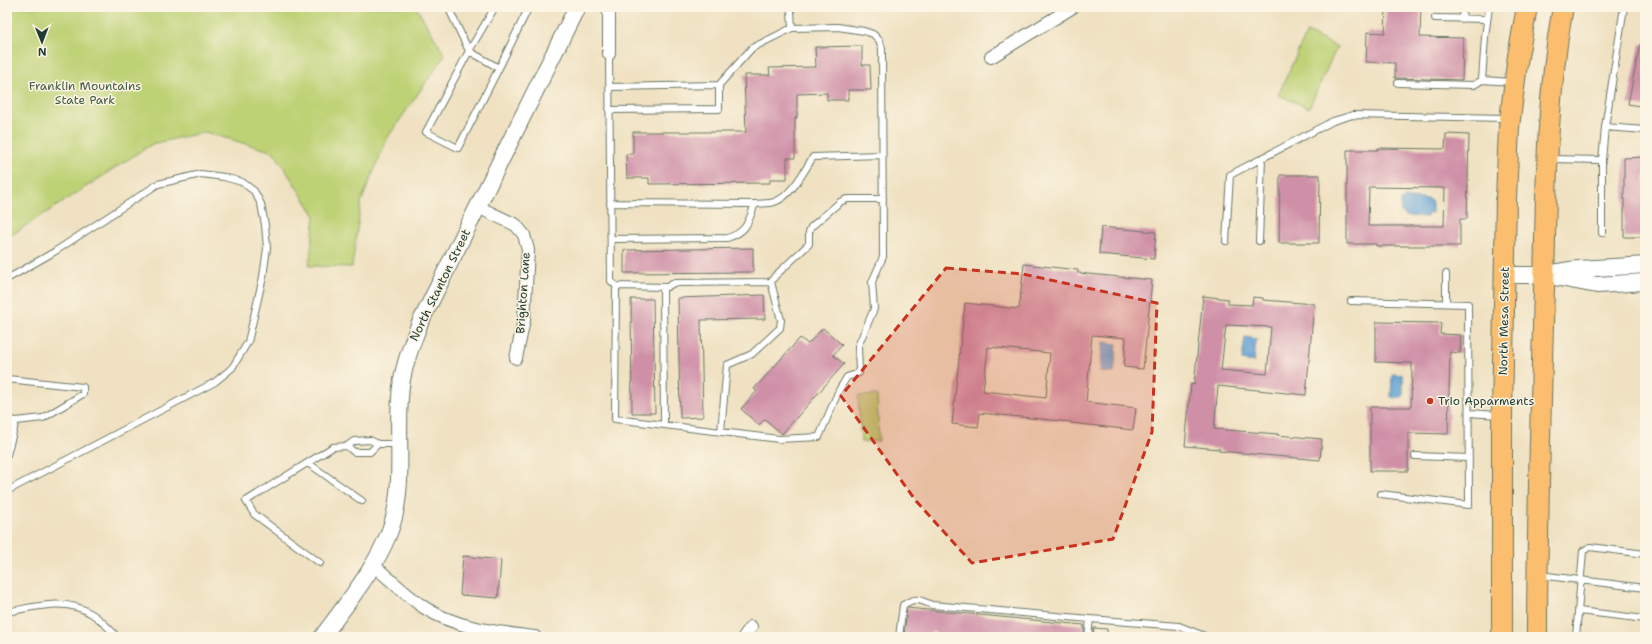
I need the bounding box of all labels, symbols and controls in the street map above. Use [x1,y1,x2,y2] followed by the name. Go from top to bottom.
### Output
[22,22,62,62] north arrow
[37,44,47,59] text: N
[29,78,141,108] park label: Franklin Mountains State Park
[406,226,474,344] street label: North Stanton Street
[512,252,534,334] street label: Brighton Lane
[1495,266,1513,376] street label: North Mesa Street
[1438,393,1534,409] place label: Trio Apparments
[1425,396,1435,406] marker: Trio Apparments

